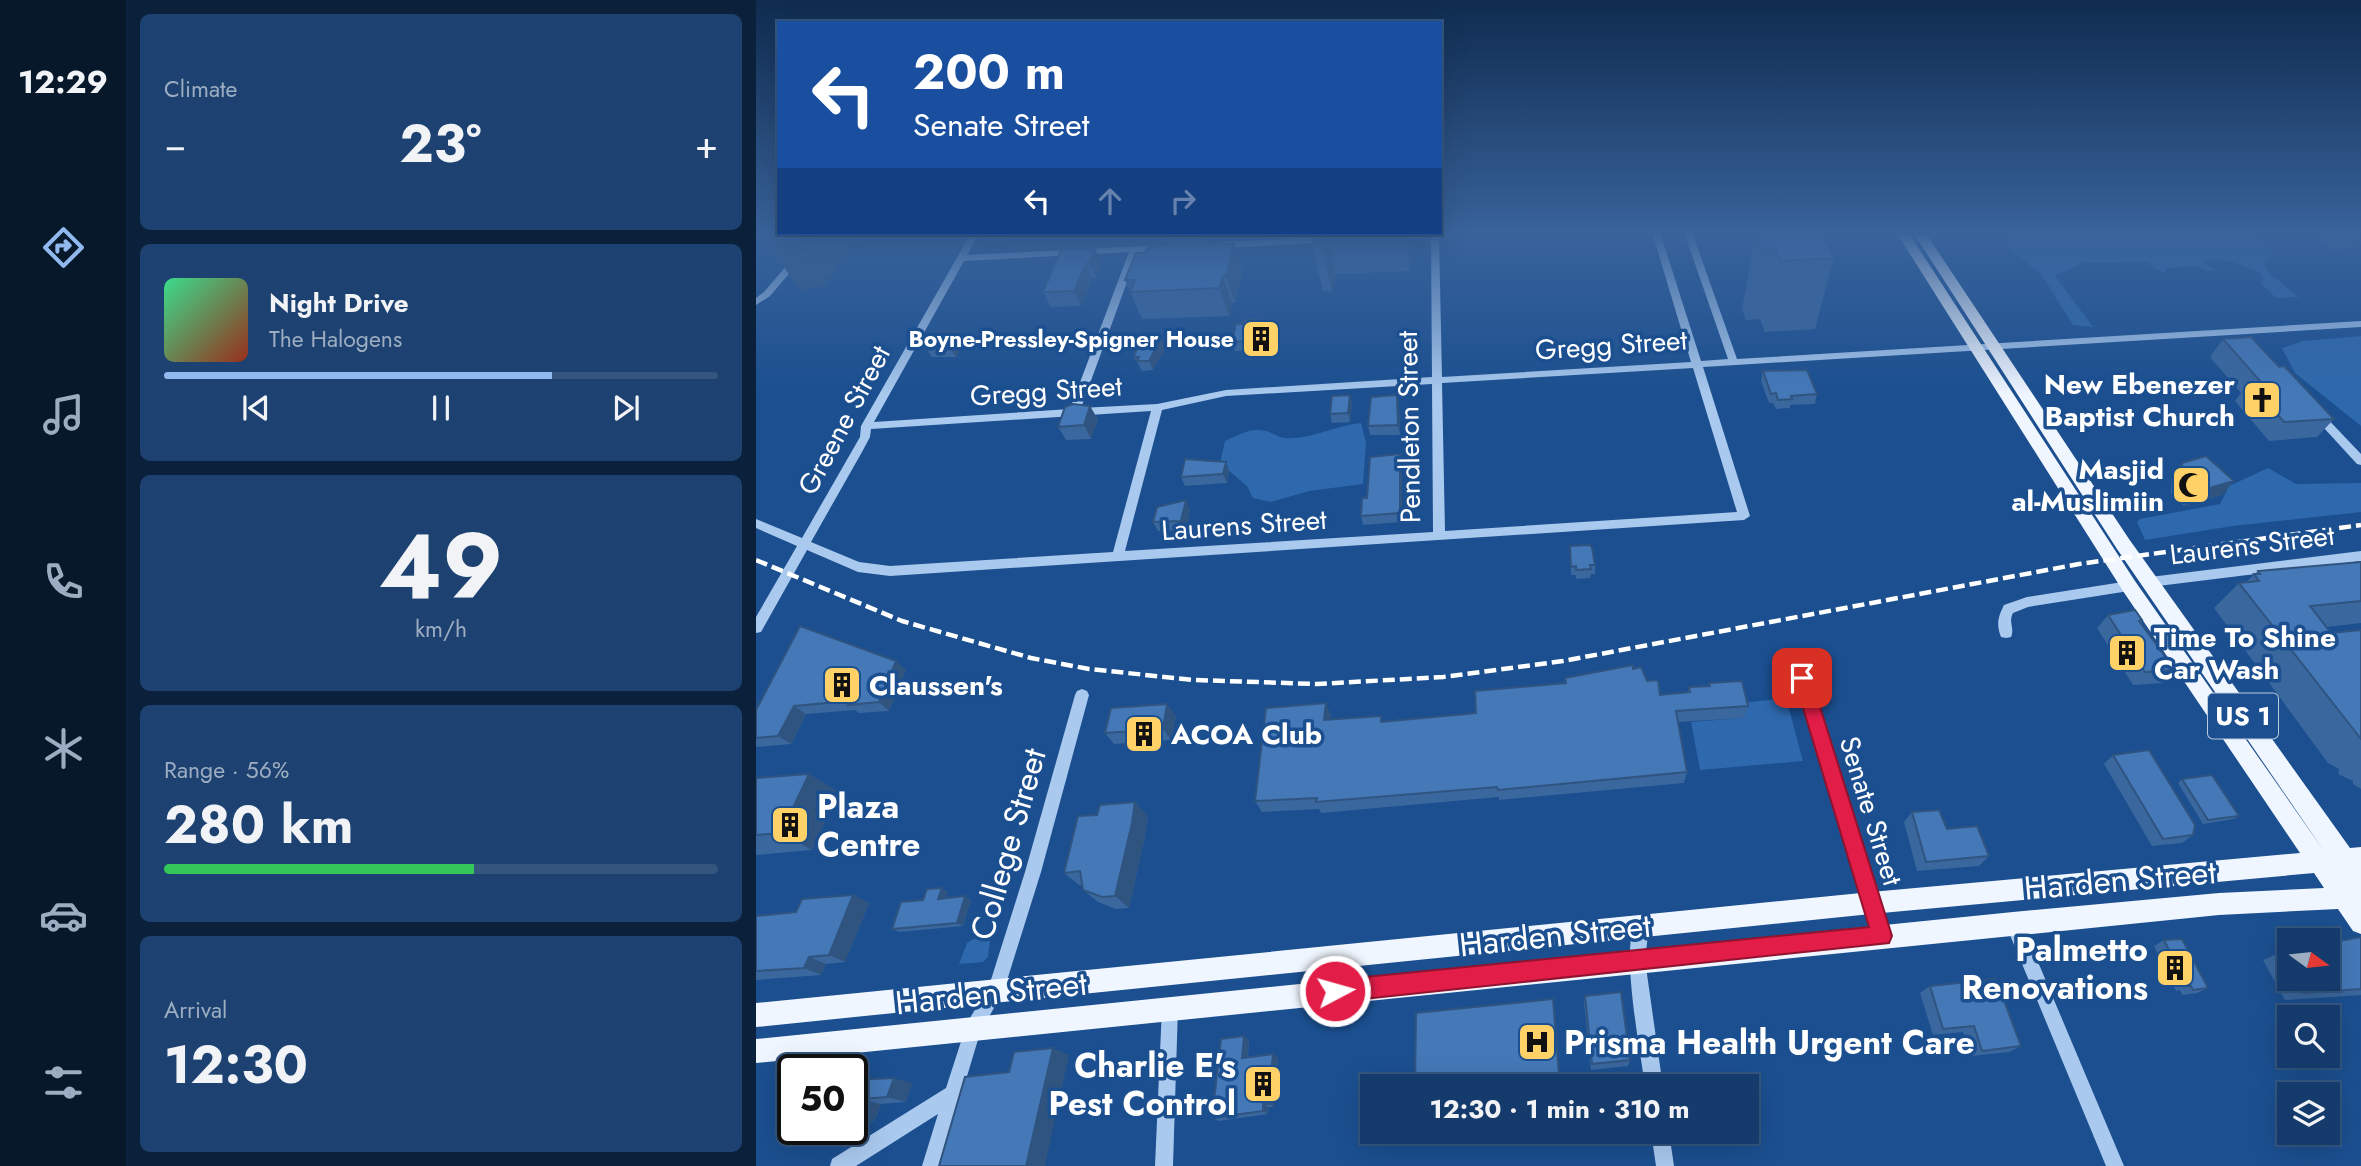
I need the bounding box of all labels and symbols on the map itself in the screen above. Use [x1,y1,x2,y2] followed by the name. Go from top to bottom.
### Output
[1240,318,1282,360] building icon: Boyne-Pressley-Spigner House
[1534,319,1689,371] street label: Gregg Street
[909,322,1234,356] place label: Boyne-Pressley-Spigner House
[1387,330,1431,524] street label: Pendleton Street
[787,338,901,502] street label: Greene Street
[2044,364,2235,437] place label: New Ebenezer Baptist Church
[969,365,1124,417] street label: Gregg Street
[2241,379,2283,421] church icon: New Ebenezer Baptist Church
[2012,449,2164,522] place label: Masjid al-Muslimiin
[2170,464,2212,506] mosque icon: Masjid al-Muslimiin
[1160,499,1328,551] street label: Laurens Street
[2167,515,2337,575] street label: Laurens Street
[2154,617,2336,690] place label: Time To Shine Car Wash
[2106,632,2148,674] building icon: Time To Shine Car Wash
[1772,648,1832,708] pin
[821,664,863,706] building icon: Claussen's
[869,665,1003,706] place label: Claussen's
[2208,694,2278,738] road number: US 1
[1123,713,1165,755] building icon: ACOA Club
[1170,714,1322,755] place label: ACOA Club
[1829,731,1913,891] street label: Senate Street
[958,743,1058,945] street label: College Street
[817,783,921,868] place label: Plaza Centre
[769,804,811,846] building icon: Plaza Centre
[2022,848,2218,912] street label: Harden Street
[1457,902,1653,968] street label: Harden Street
[1962,926,2148,1011] place label: Palmetto Renovations
[2277,928,2340,990] north arrow
[2154,947,2196,989] building icon: Palmetto Renovations
[1298,954,1372,1028] position arrow
[893,960,1089,1026] street label: Harden Street
[1564,1019,1975,1066] place label: Prisma Health Urgent Care
[1516,1021,1558,1063] hospital icon: Prisma Health Urgent Care
[1049,1042,1236,1127] place label: Charlie E's Pest Control
[777,1054,868,1145] speed limit sign: 50
[1242,1063,1284,1105] building icon: Charlie E's Pest Control

